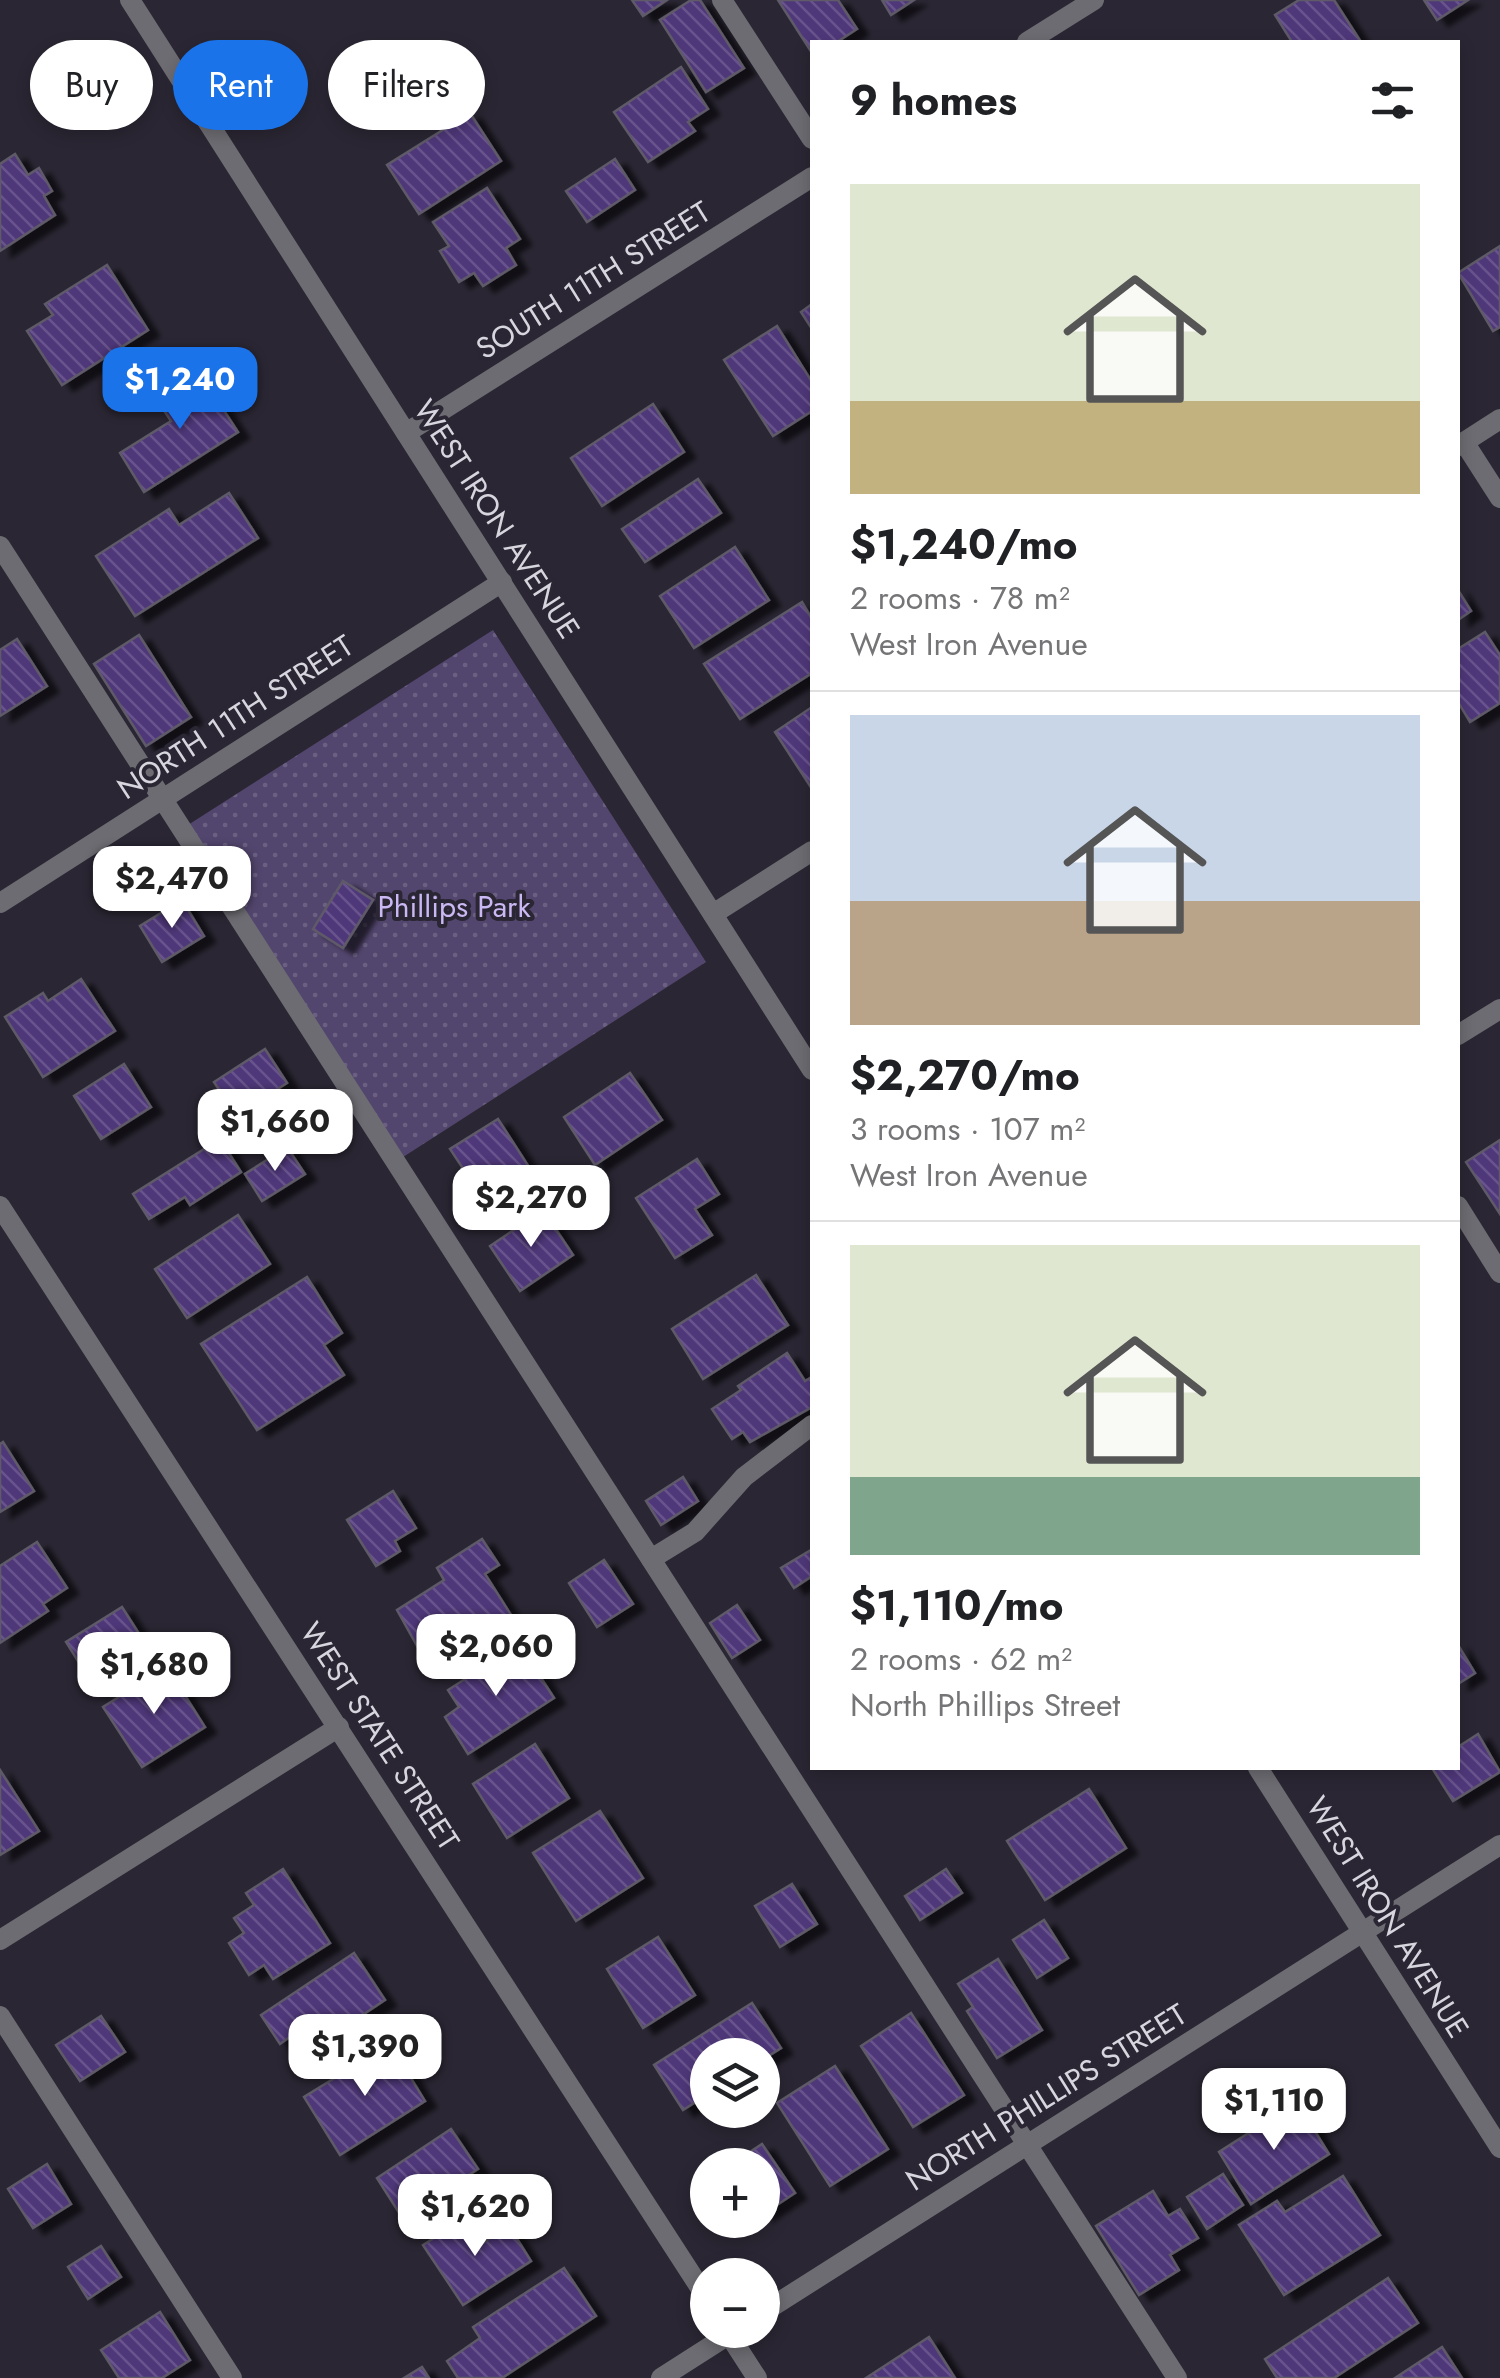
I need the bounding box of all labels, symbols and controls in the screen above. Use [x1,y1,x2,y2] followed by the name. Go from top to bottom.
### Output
[30,40,153,130] chip: Buy
[173,40,308,130] chip: Rent
[328,40,485,130] chip: Filters
[850,70,1017,131] text: 9 homes
[1365,73,1420,128] icon: filters
[468,191,718,369] street label: SOUTH 11TH STREET
[1045,249,1225,429] icon: home
[99,347,261,432] pin: $1,240
[124,356,236,402] text: $1,240
[403,391,591,647] street label: WEST IRON AVENUE
[850,514,1078,575] text: $1,240/mo
[850,575,1070,621] text: 2 rooms · 78 m²
[850,621,1088,667] text: West Iron Avenue
[109,624,362,810] street label: NORTH 11TH STREET
[1045,780,1225,960] icon: home
[91,846,253,931] pin: $2,470
[115,855,229,901] text: $2,470
[377,885,531,928] park label: Phillips Park
[850,1045,1080,1106] text: $2,270/mo
[194,1089,356,1174] pin: $1,660
[220,1098,330,1144] text: $1,660
[850,1106,1085,1152] text: 3 rooms · 107 m²
[850,1152,1088,1198] text: West Iron Avenue
[450,1165,612,1250] pin: $2,270
[475,1174,587,1220] text: $2,270
[1045,1310,1225,1490] icon: home
[850,1575,1064,1636] text: $1,110/mo
[290,1613,470,1859] street label: WEST STATE STREET
[415,1614,577,1699] pin: $2,060
[438,1623,554,1669] text: $2,060
[73,1632,235,1717] pin: $1,680
[850,1636,1072,1682] text: 2 rooms · 62 m²
[99,1641,209,1687] text: $1,680
[850,1682,1120,1728] text: North Phillips Street
[1296,1788,1480,2046] street label: WEST IRON AVENUE
[897,1993,1195,2201] street label: NORTH PHILLIPS STREET
[284,2014,446,2099] pin: $1,390
[310,2023,420,2069] text: $1,390
[690,2038,780,2348] map controls
[690,2038,780,2128] button: layers
[1193,2068,1355,2153] pin: $1,110
[1224,2077,1324,2123] text: $1,110
[690,2148,780,2238] button: +
[394,2174,556,2259] pin: $1,620
[420,2183,530,2229] text: $1,620
[690,2258,780,2348] button: −

